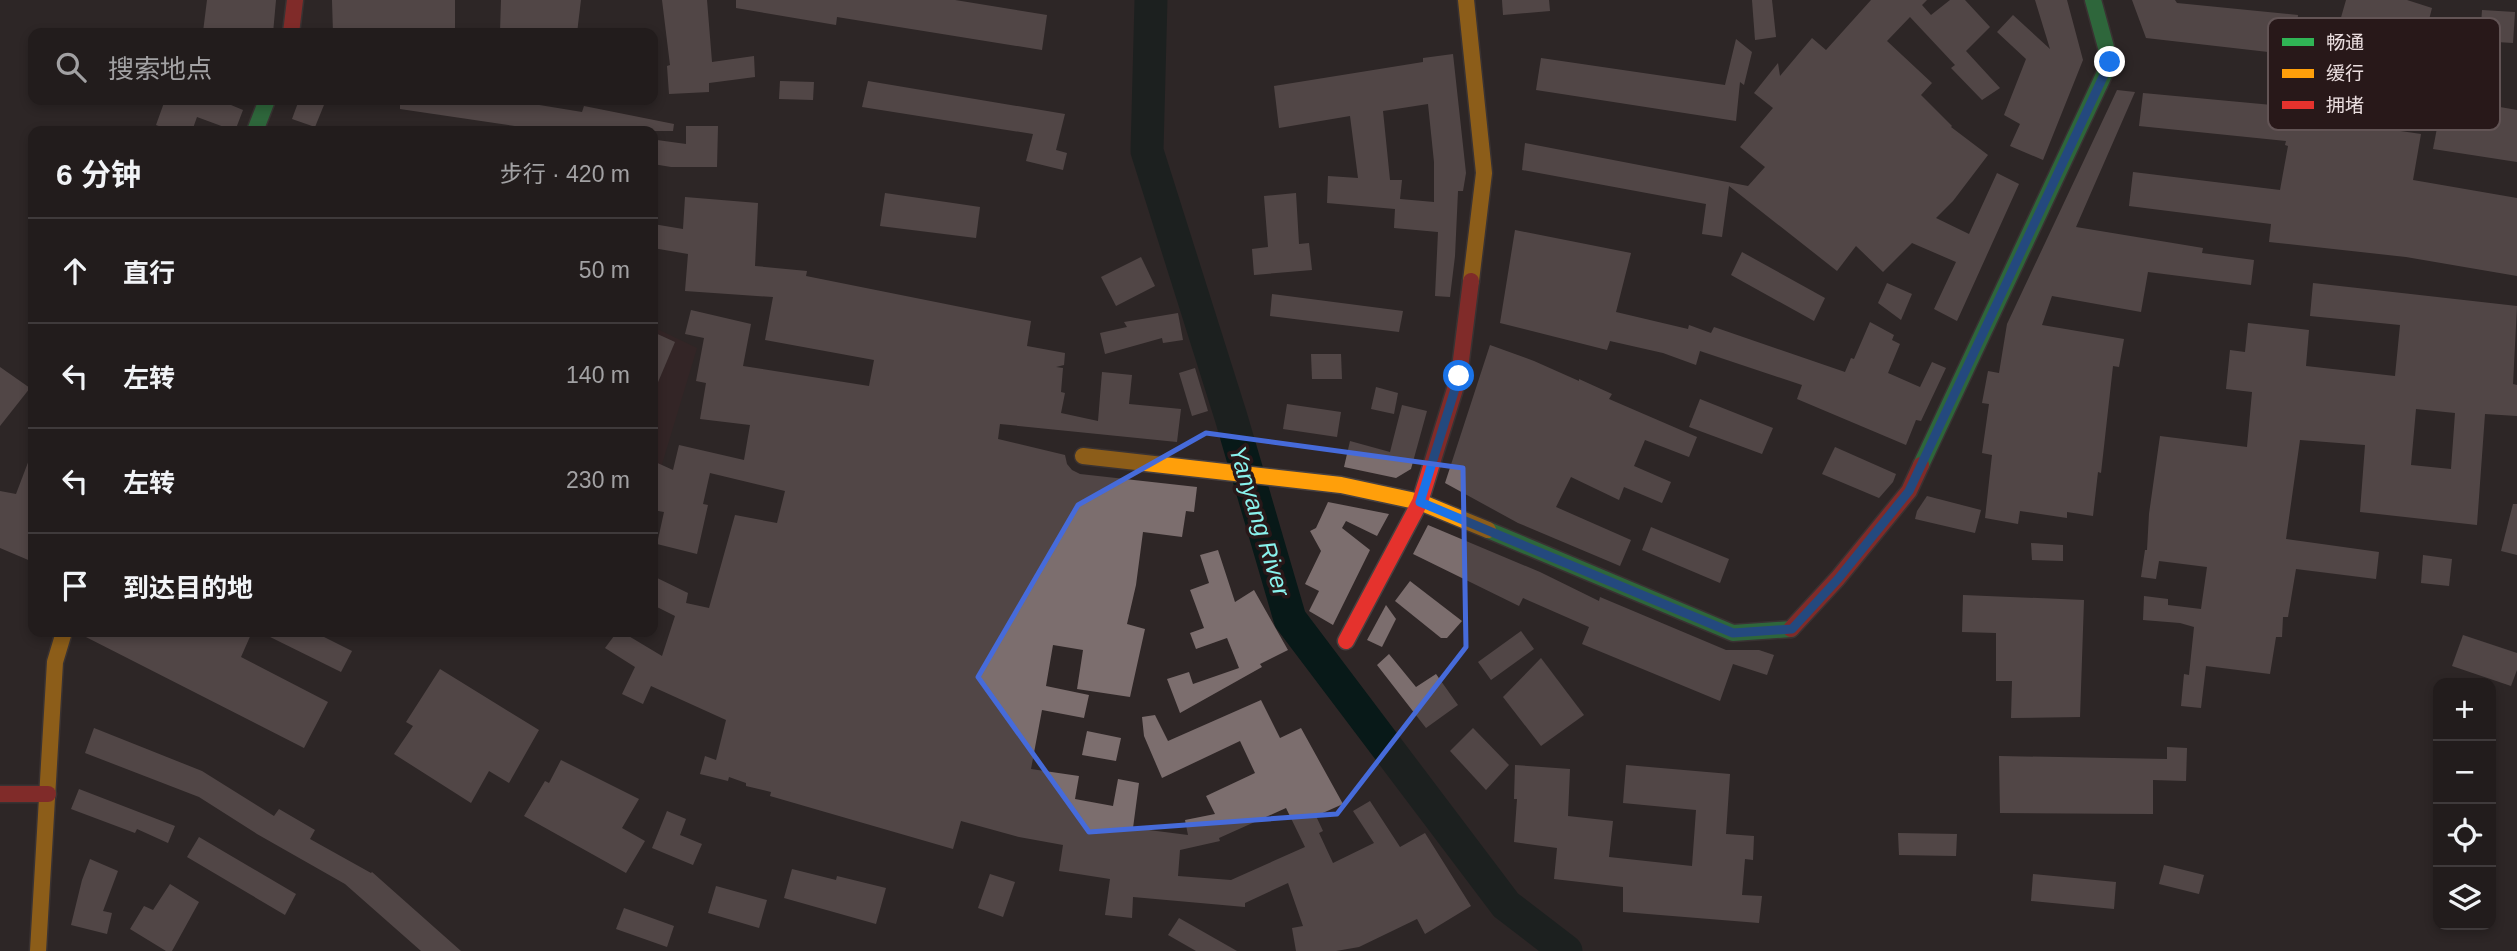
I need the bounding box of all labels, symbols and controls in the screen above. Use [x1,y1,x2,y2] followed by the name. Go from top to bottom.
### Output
[2268,18,2500,130] legend
[28,28,658,105] search box
[2326,32,2364,53] text: 畅通
[2094,46,2125,77] route end
[52,48,90,86] icon: search
[108,54,212,84] text: 搜索地点
[2326,63,2364,84] text: 缓行
[2326,95,2364,116] text: 拥堵
[56,158,141,191] text: 6 分钟
[500,161,630,187] text: 步行 · 420 m
[56,252,94,290] icon: ahead
[579,257,630,283] text: 50 m
[123,258,175,288] text: 直行
[56,357,94,395] icon: left
[1443,360,1474,391] route start
[566,362,630,388] text: 140 m
[123,363,175,393] text: 左转
[1224,443,1296,600] water label: Yanyang River
[56,462,94,500] icon: left
[566,467,630,493] text: 230 m
[123,468,175,498] text: 左转
[56,567,94,605] icon: arrive
[123,573,253,603] text: 到达目的地
[2433,678,2496,930] map controls
[2433,678,2496,741] button: +
[2433,741,2496,804] button: −
[2433,804,2496,867] button: locate
[2433,867,2496,930] button: layers

